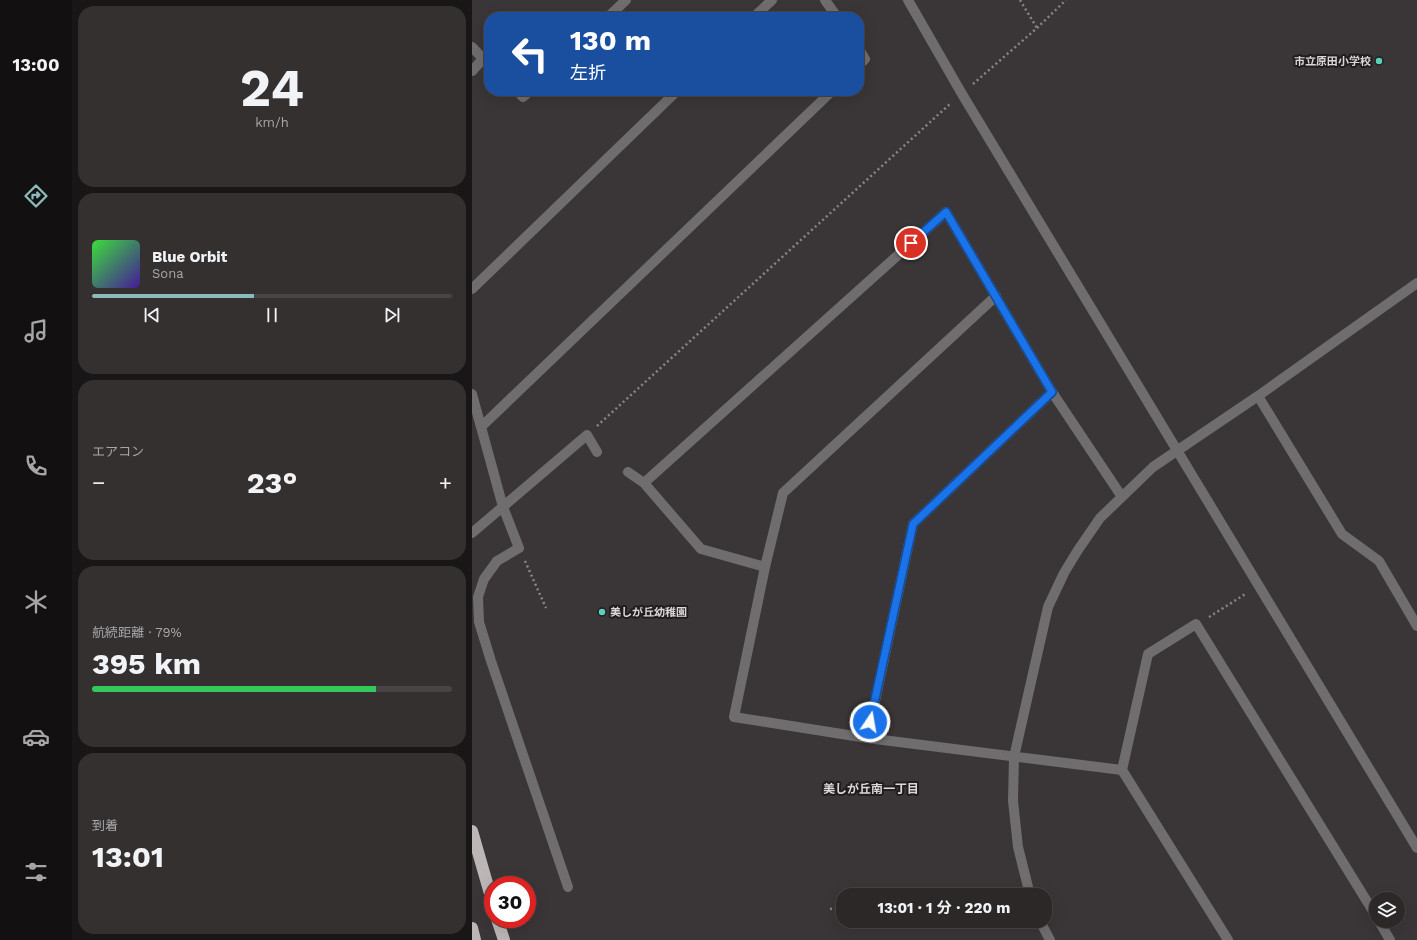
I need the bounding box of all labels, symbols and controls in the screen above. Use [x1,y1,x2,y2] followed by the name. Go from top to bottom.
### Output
[570,24,651,57] text: 130 m
[504,28,556,80] icon: left
[12,54,60,75] text: 13:00
[1294,55,1371,68] place label: 市立原田小学校
[1374,56,1384,66] marker: 市立原田小学校
[240,58,304,119] text: 24
[570,62,606,83] text: 左折
[255,115,289,130] text: km/h
[22,182,50,210] icon: directions
[894,226,928,260] pin
[900,232,922,254] icon: arrive
[152,248,227,266] text: Blue Orbit
[152,266,184,281] text: Sona
[141,304,163,326] icon: previous
[261,304,283,326] icon: pause
[381,304,403,326] icon: next
[22,317,50,345] icon: music
[92,444,144,459] text: エアコン
[22,452,50,480] icon: phone
[247,465,297,500] text: 23°
[92,470,105,495] text: −
[439,470,452,495] text: +
[22,588,50,616] icon: climate
[610,606,687,619] place label: 美しが丘幼稚園
[597,607,607,617] marker: 美しが丘幼稚園
[92,625,182,640] text: 航続距離 · 79%
[92,646,201,681] text: 395 km
[849,701,891,743] position arrow
[22,723,50,751] icon: car
[823,782,919,796] district label: 美しが丘南一丁目
[92,818,118,833] text: 到着
[92,839,164,874] text: 13:01
[22,858,50,886] icon: filters
[484,876,536,928] speed limit sign: 30
[1369,892,1405,928] map controls
[1369,892,1405,928] button: layers
[878,899,1010,917] text: 13:01 · 1 分 · 220 m

